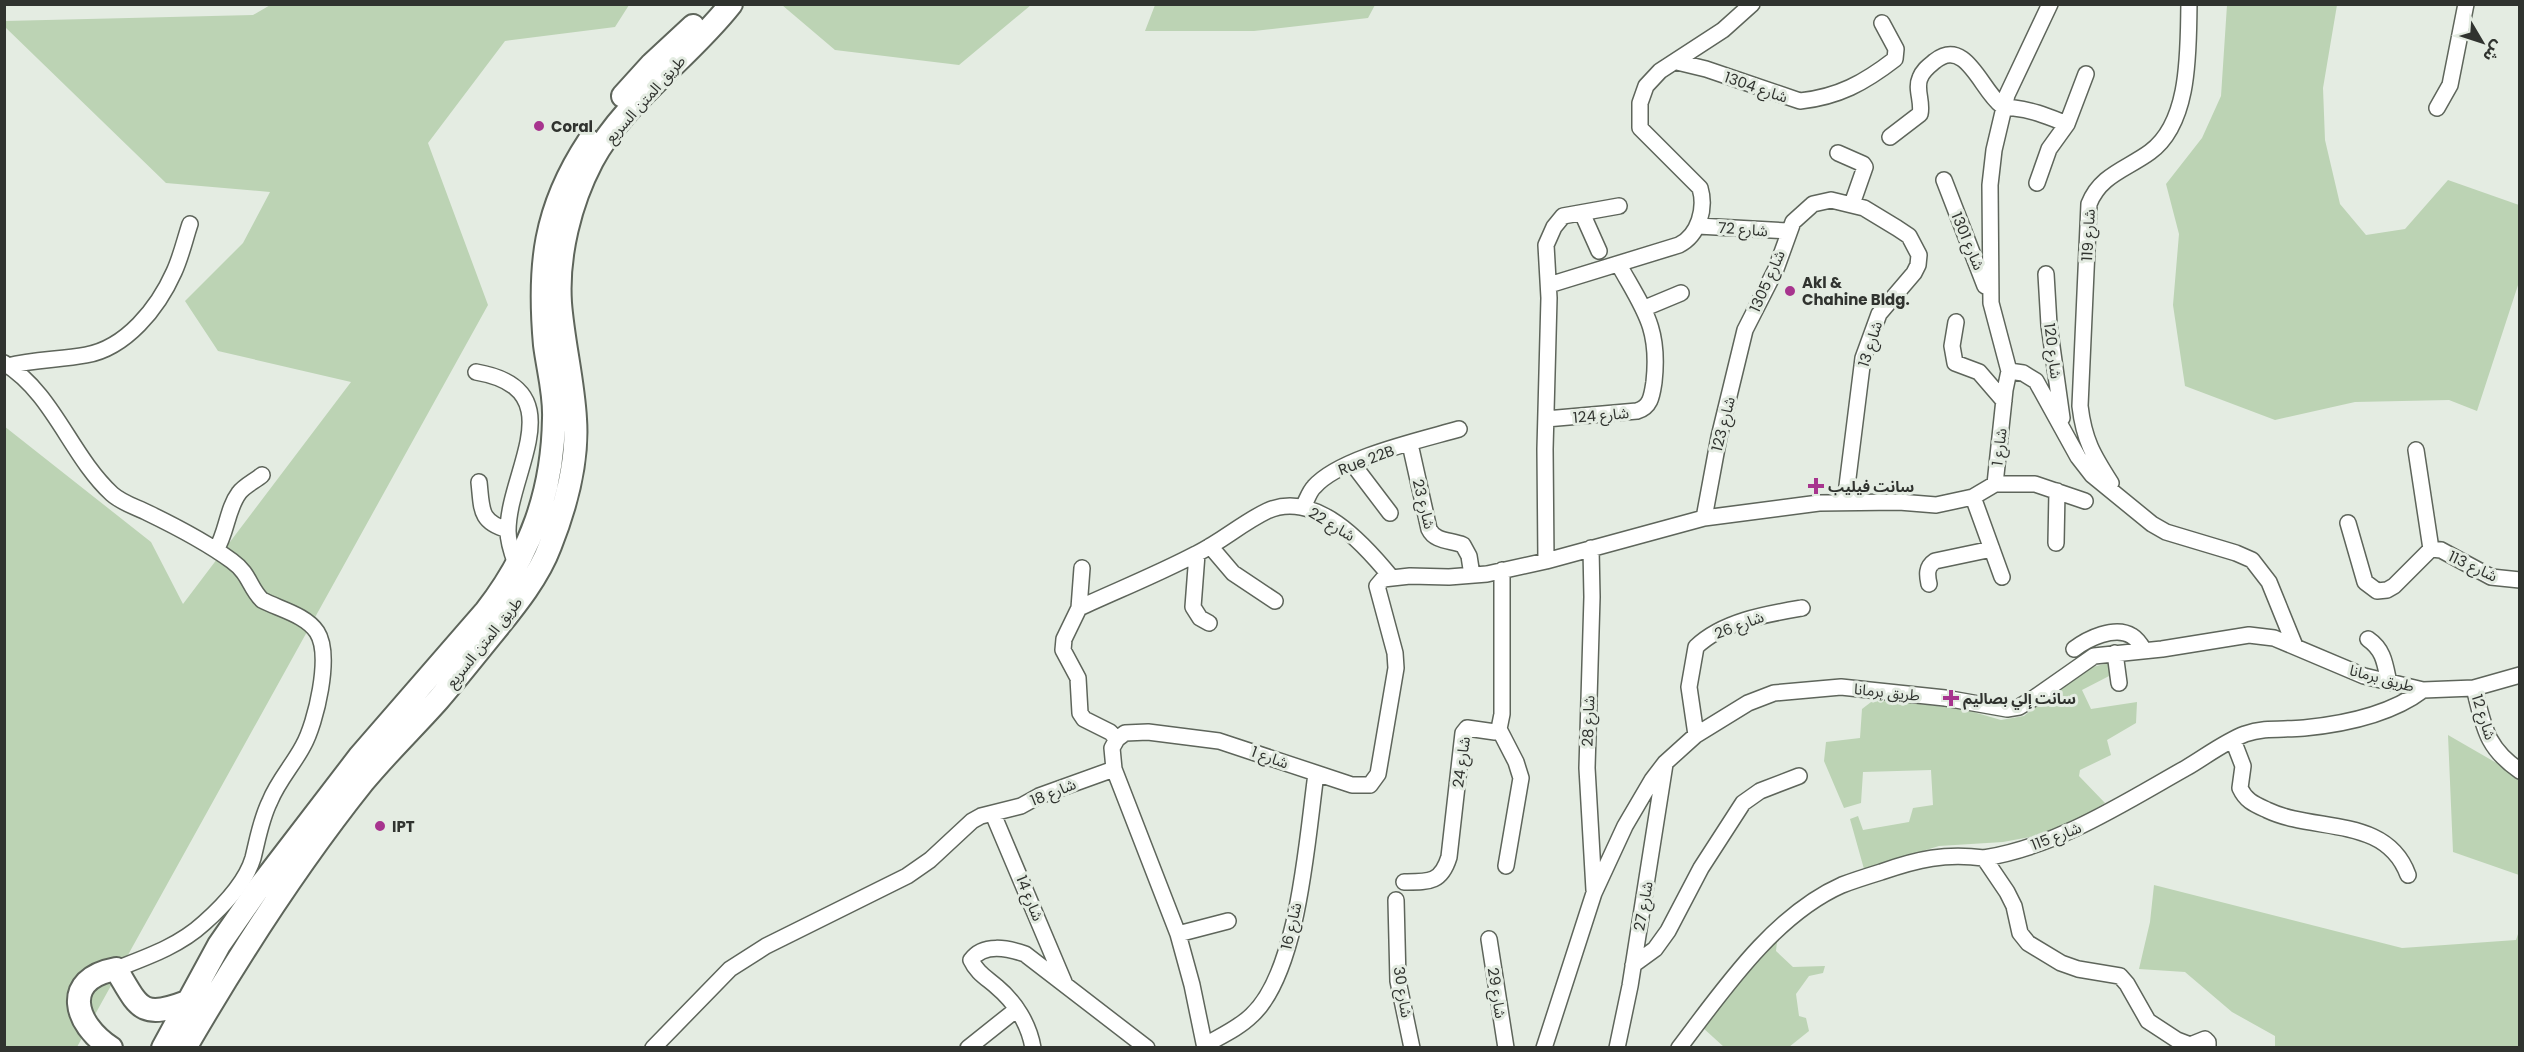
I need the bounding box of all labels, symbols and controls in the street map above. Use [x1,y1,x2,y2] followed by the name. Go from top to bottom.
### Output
[2452,12,2512,72] north arrow
[2477,35,2509,67] text: ش
[600,51,691,149] street label: طريق المتن السريع
[1721,66,1791,110] street label: شارع 1304
[551,116,593,137] place label: Coral
[532,119,546,133] marker: Coral
[2076,208,2102,262] street label: شارع 119
[1945,209,1990,274] street label: شارع 1301
[1717,217,1769,243] street label: شارع 72
[1744,246,1792,316] street label: شارع 1305
[1802,272,1910,310] place label: Akl & Chahine Bldg.
[1783,284,1797,298] marker: Akl & Chahine Bldg.
[1853,318,1889,370] street label: شارع 13
[2037,322,2067,381] street label: شارع 120
[1706,394,1742,454] street label: شارع 123
[1572,402,1630,430] street label: شارع 124
[1986,427,2014,467] street label: شارع 1
[1335,440,1397,480] street label: Rue 22B
[1828,476,1914,497] place label: سانت فيليب
[1406,477,1440,532] street label: شارع 23
[1809,479,1823,493] marker: سانت فيليب
[1304,502,1359,548] street label: شارع 22
[2444,546,2501,588] street label: شارع 113
[441,592,529,693] street label: طريق المتن السريع
[1711,606,1768,646] street label: شارع 26
[2347,659,2417,697] street label: طريق برمانا
[1853,678,1921,706] street label: طريق برمانا
[1963,688,2076,710] place label: سانت إلي بصاليم
[1944,691,1958,705] marker: سانت إلي بصاليم
[2465,692,2501,743] street label: شارع 12
[1577,695,1601,747] street label: شارع 28
[1447,735,1477,789] street label: شارع 24
[1248,741,1292,775] street label: شارع 1
[1027,773,1080,812] street label: شارع 18
[392,816,415,837] place label: IPT
[2028,817,2085,857] street label: شارع 115
[373,819,387,833] marker: IPT
[1010,872,1049,925] street label: شارع 14
[1628,879,1660,933] street label: شارع 27
[1275,900,1309,952] street label: شارع 16
[1387,965,1417,1020] street label: شارع 30
[1481,966,1511,1021] street label: شارع 29

